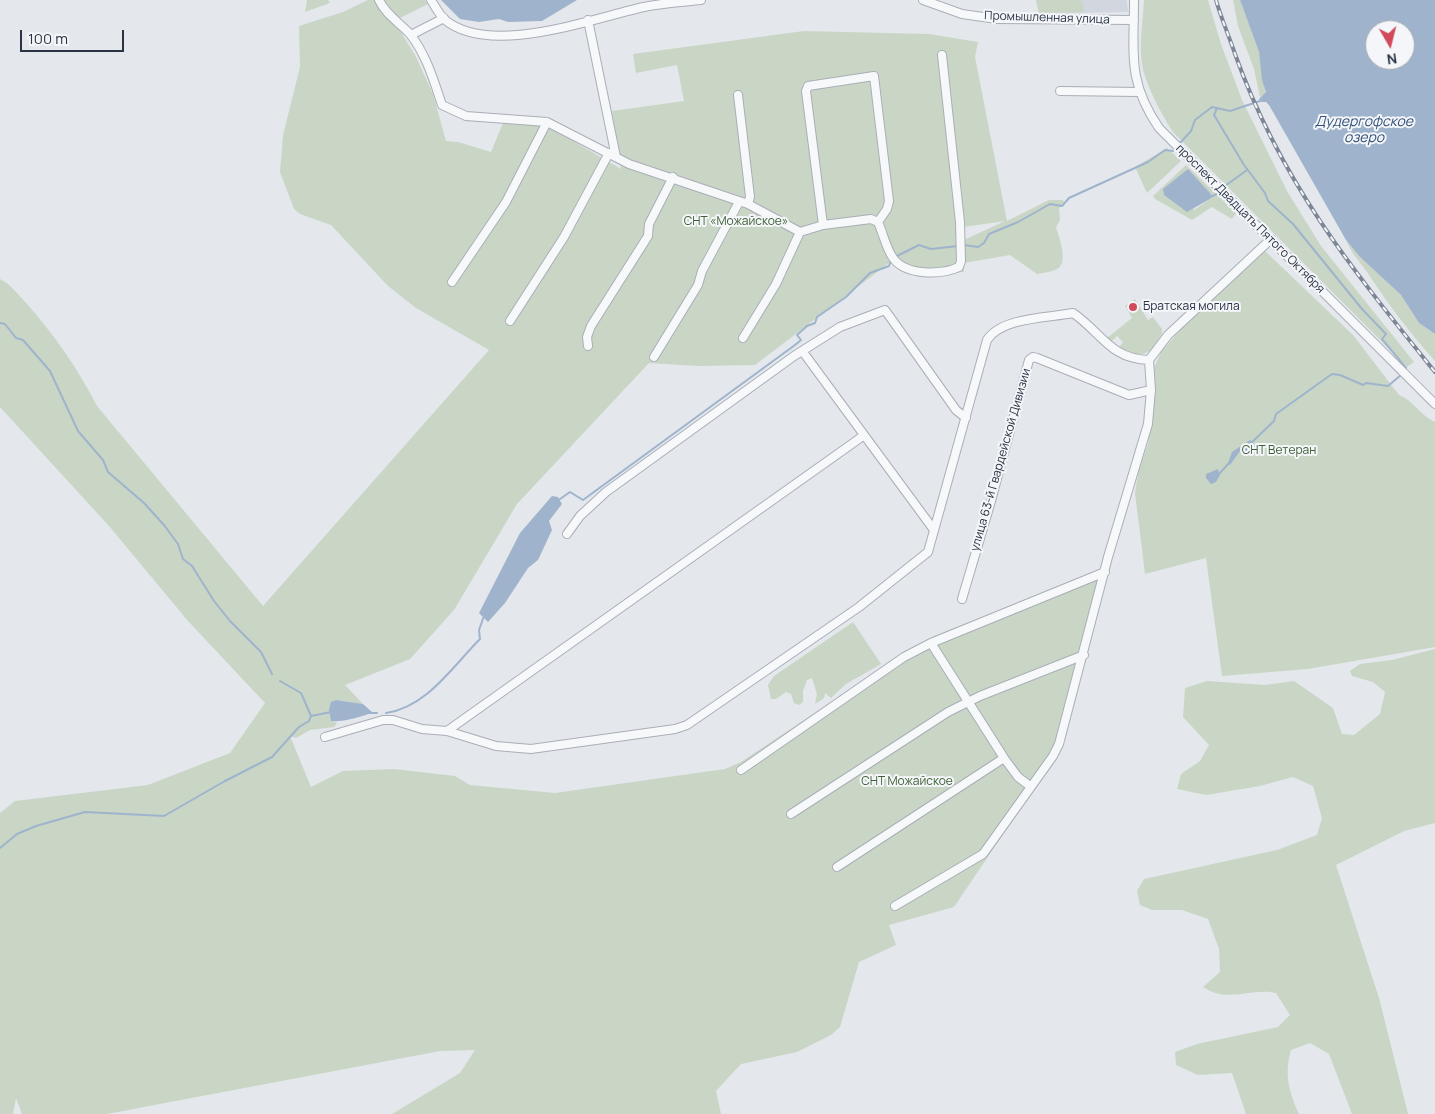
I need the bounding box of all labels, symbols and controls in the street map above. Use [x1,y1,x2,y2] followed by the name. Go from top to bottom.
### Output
[984,9,1110,27] street label: Промышленная улица
[22,20,126,52] scale bar
[1365,20,1415,70] north arrow
[28,28,68,49] text: 100 m
[1386,49,1398,69] text: N
[1315,114,1413,146] water label: Дудергофское озеро
[1172,141,1328,297] street label: проспект Двадцать Пятого Октября
[684,215,788,229] park label: СНТ «Можайское»
[1143,300,1240,314] place label: Братская могила
[1127,301,1139,313] marker: Братская могила
[968,367,1034,553] street label: улица 63-й Гвардейской Дивизии
[1242,444,1316,458] park label: СНТ Ветеран
[861,775,953,789] park label: СНТ Можайское

